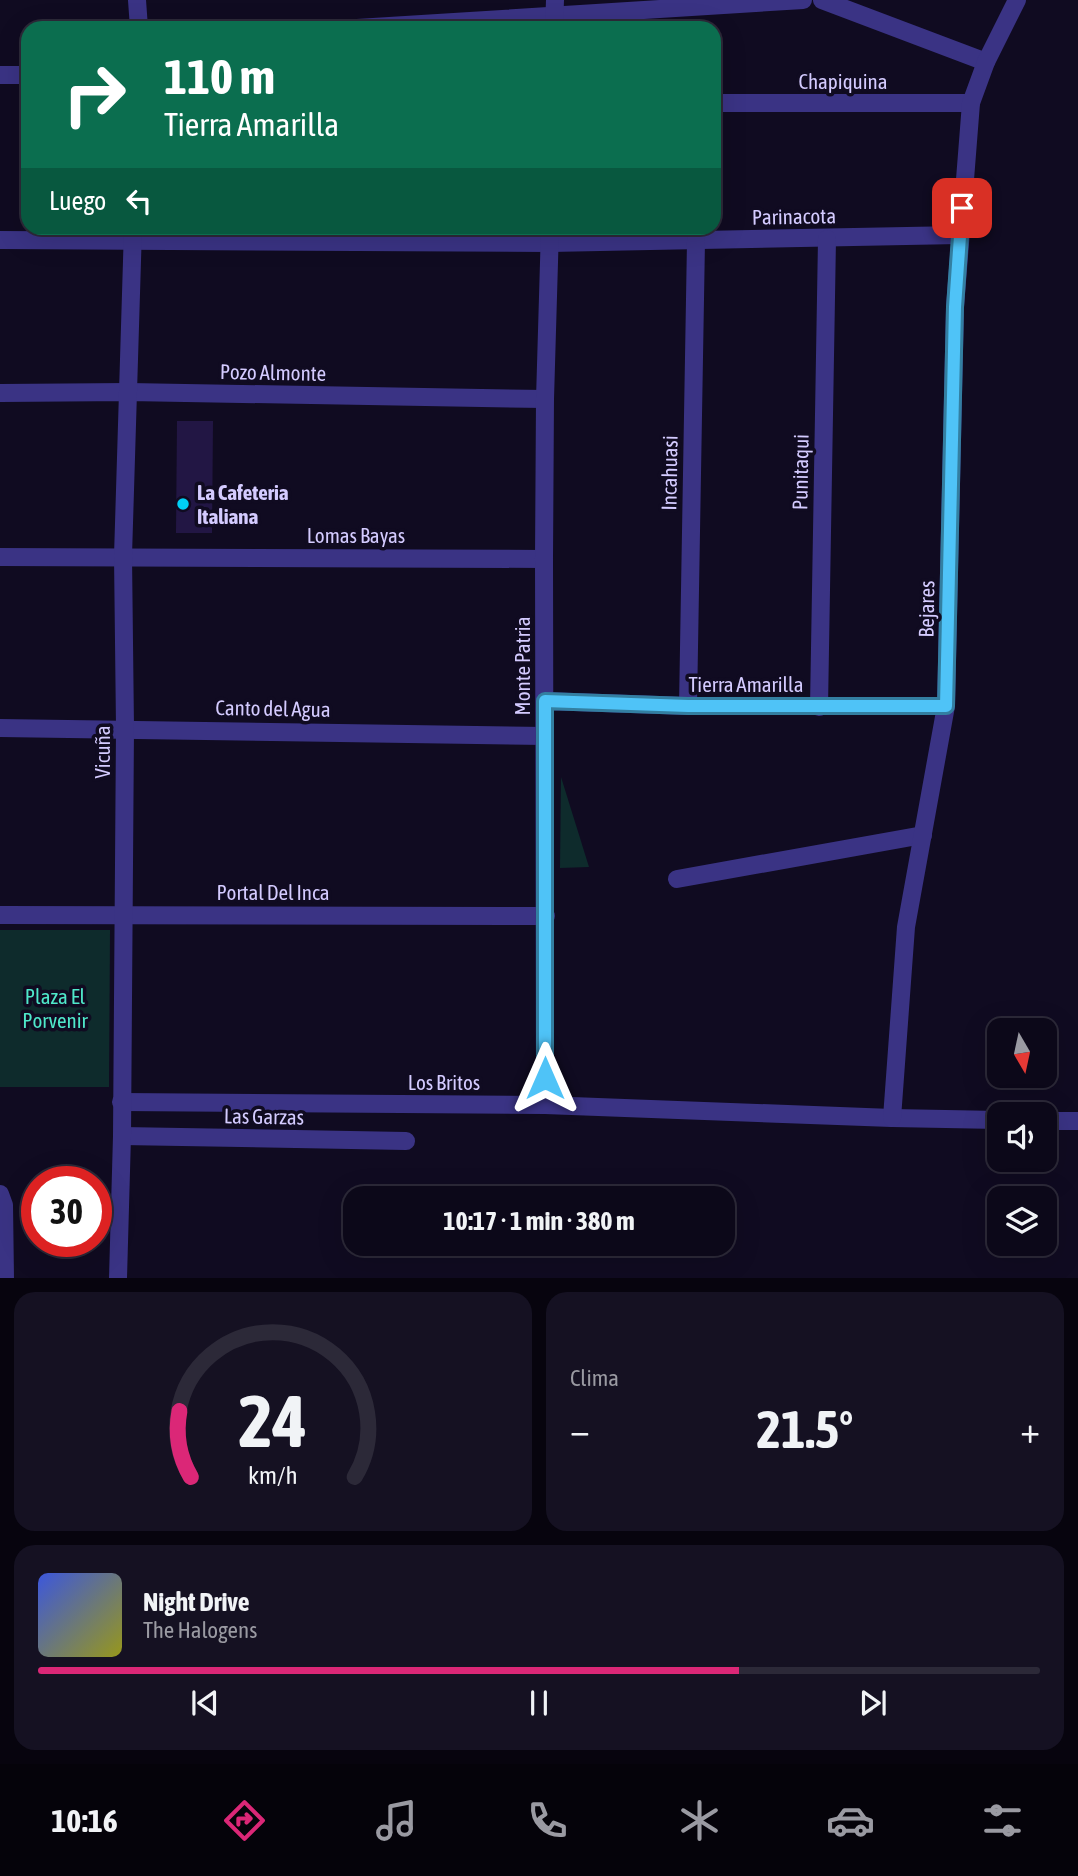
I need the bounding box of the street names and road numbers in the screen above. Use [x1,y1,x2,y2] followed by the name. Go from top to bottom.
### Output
[798,69,888,93] street label: Chapiquina
[752,203,836,229] street label: Parinacota
[220,359,326,385] street label: Pozo Almonte
[787,434,813,510] street label: Punitaqui
[656,435,682,511] street label: Incahuasi
[307,523,405,547] street label: Lomas Bayas
[914,580,938,638] street label: Bejares
[510,617,534,715] street label: Monte Patria
[689,672,803,696] street label: Tierra Amarilla
[215,695,331,721] street label: Canto del Agua
[90,726,114,778] street label: Vicuña
[216,880,330,904] street label: Portal Del Inca
[408,1070,480,1094] street label: Los Britos
[224,1103,304,1129] street label: Las Garzas

